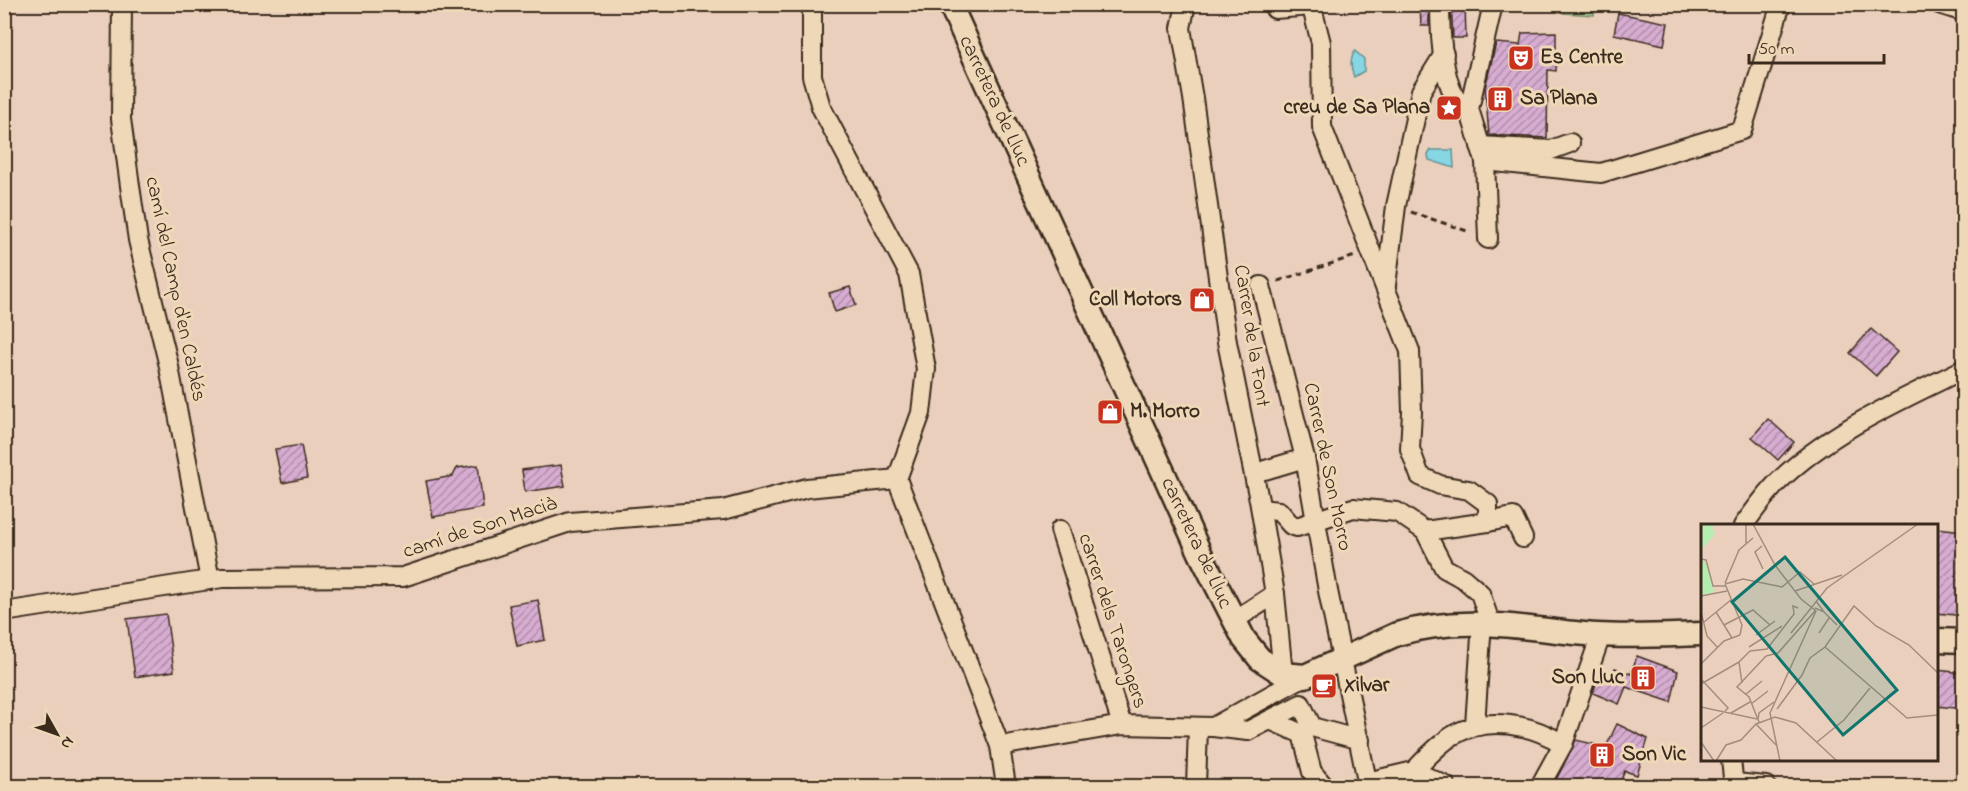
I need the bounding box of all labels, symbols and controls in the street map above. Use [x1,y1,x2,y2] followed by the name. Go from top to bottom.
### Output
[1749,27,1884,65] scale bar
[950,30,1038,172] street label: carretera de Lluc
[1758,37,1795,63] text: 50 m
[1506,43,1536,73] theatre icon: Es Centre
[1540,43,1624,73] place label: Es Centre
[1485,84,1515,114] building icon: Sa Plana
[1520,84,1598,114] place label: Sa Plana
[1284,93,1430,123] place label: creu de Sa Plana
[1434,93,1464,123] place icon: creu de Sa Plana
[137,174,213,404] street label: camí del Camp d'en Caldés
[1225,263,1277,409] street label: Carrer de la Font
[1089,285,1182,315] place label: Coll Motors
[1187,285,1217,315] shop icon: Coll Motors
[1295,380,1359,554] street label: Carrer de Son Morro
[1095,397,1125,427] shop icon: M. Morro
[1130,397,1200,427] place label: M. Morro
[1152,472,1240,614] street label: carretera de Lluc
[399,489,561,567] street label: camí de Son Macià
[1701,524,1938,761] inset map
[1068,529,1155,713] street label: carrer dels Tarongers
[1551,663,1625,693] place label: Son Lluc
[1628,663,1658,693] building icon: Son Lluc
[1309,671,1339,701] cafe icon: Xilvar
[1344,671,1390,701] place label: Xilvar
[27,704,87,764] north arrow
[54,731,80,754] text: N
[1587,740,1617,770] building icon: Son Vic
[1622,740,1687,770] place label: Son Vic

